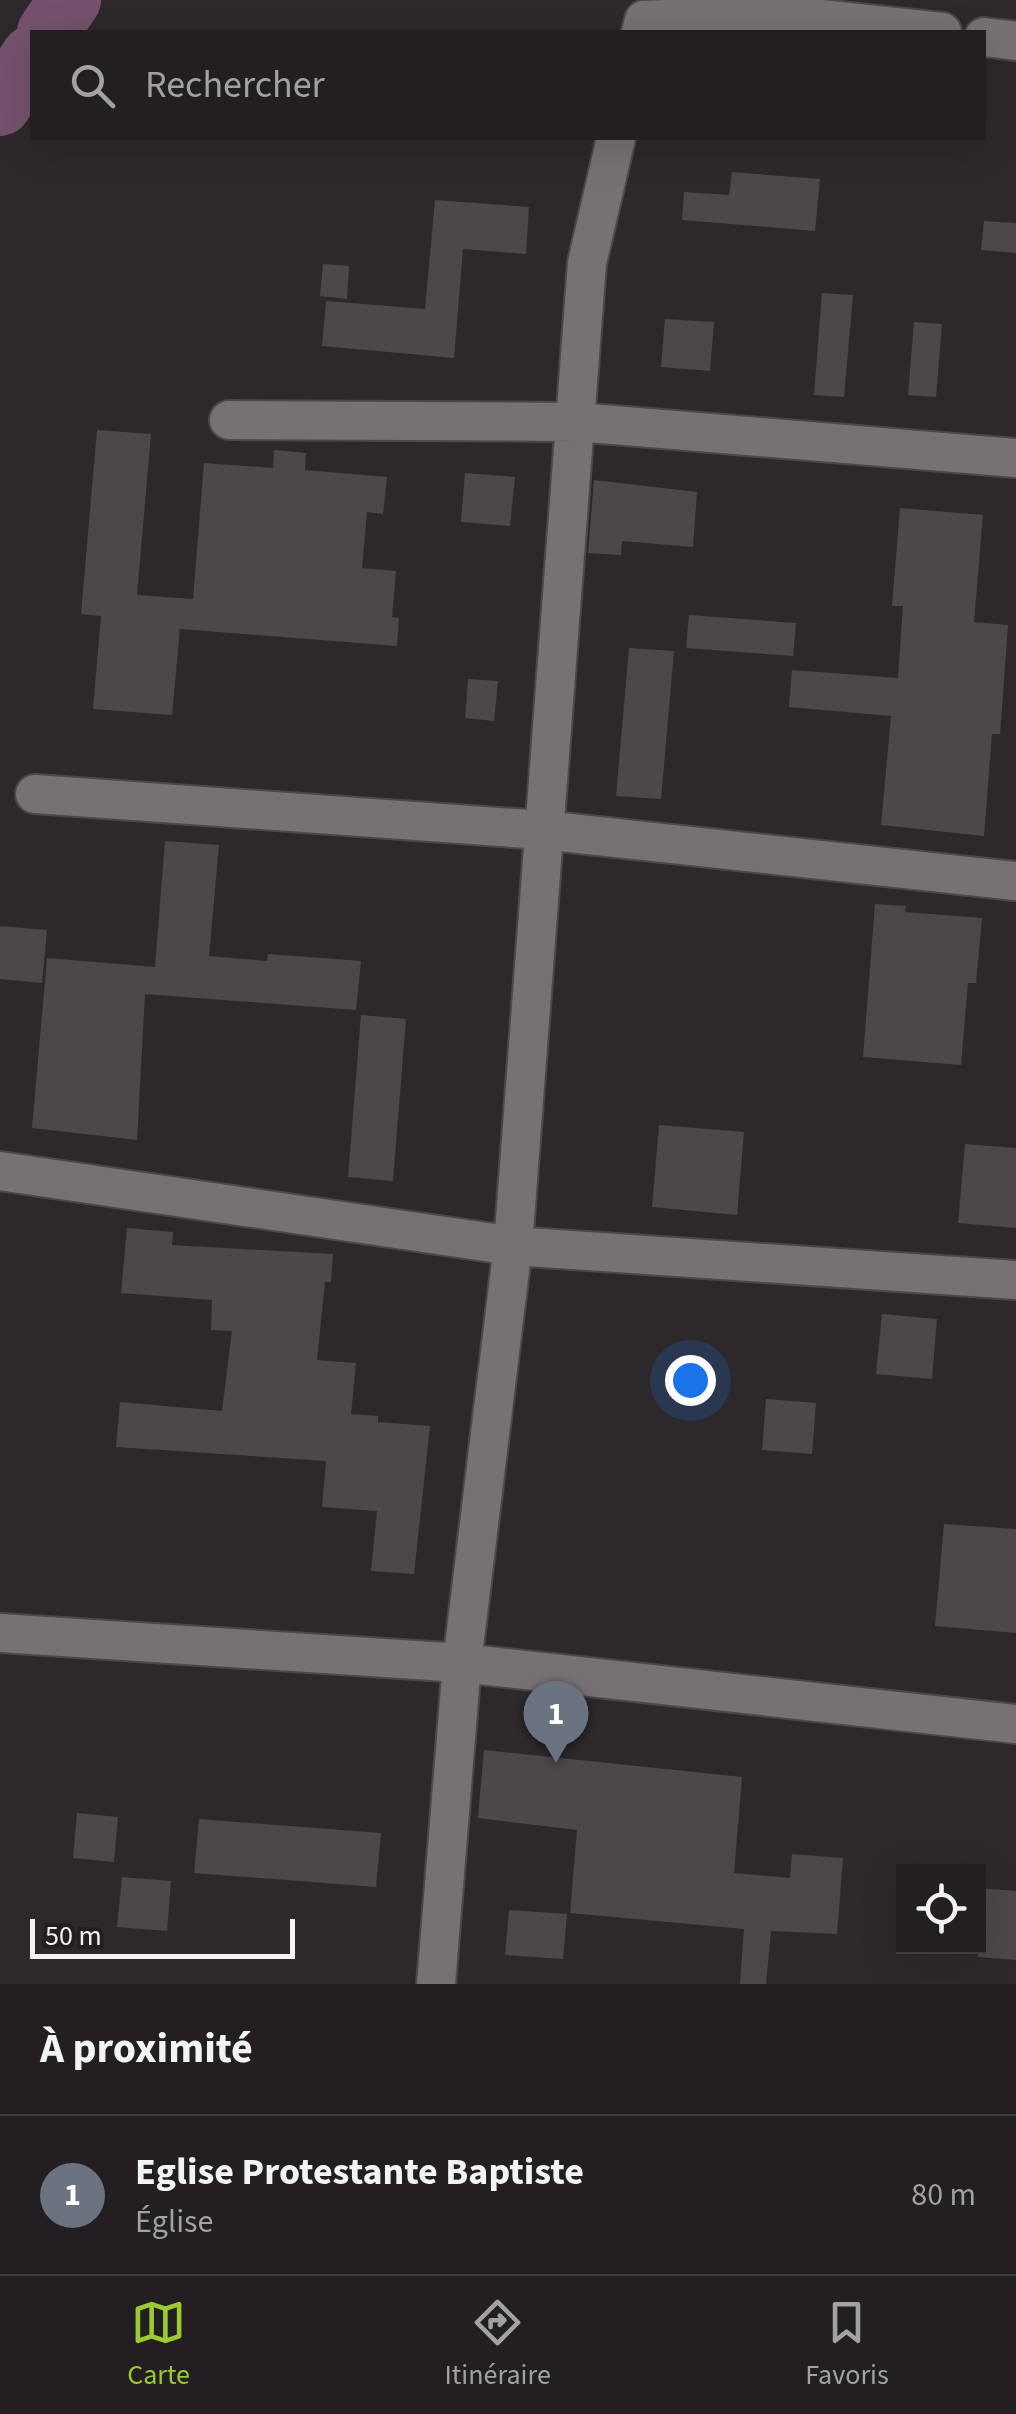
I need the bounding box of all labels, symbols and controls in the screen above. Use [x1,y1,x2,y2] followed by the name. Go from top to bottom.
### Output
[30,30,986,140] search box
[65,58,120,113] icon: search
[145,58,325,112] text: Rechercher
[665,1355,716,1406] your location
[524,1680,588,1763] pin: 1
[896,1864,986,1954] map controls
[896,1864,986,1954] button: locate
[30,1914,295,1958] scale bar
[45,1916,102,1956] text: 50 m
[40,2019,253,2079] text: À proximité
[135,2145,584,2199] text: Eglise Protestante Baptiste
[64,2172,81,2218] text: 1
[911,2172,976,2218] text: 80 m
[135,2199,213,2245] text: Église
[127,2295,190,2395] tab: Carte
[444,2295,551,2395] tab: Itinéraire
[805,2295,889,2395] tab: Favoris

